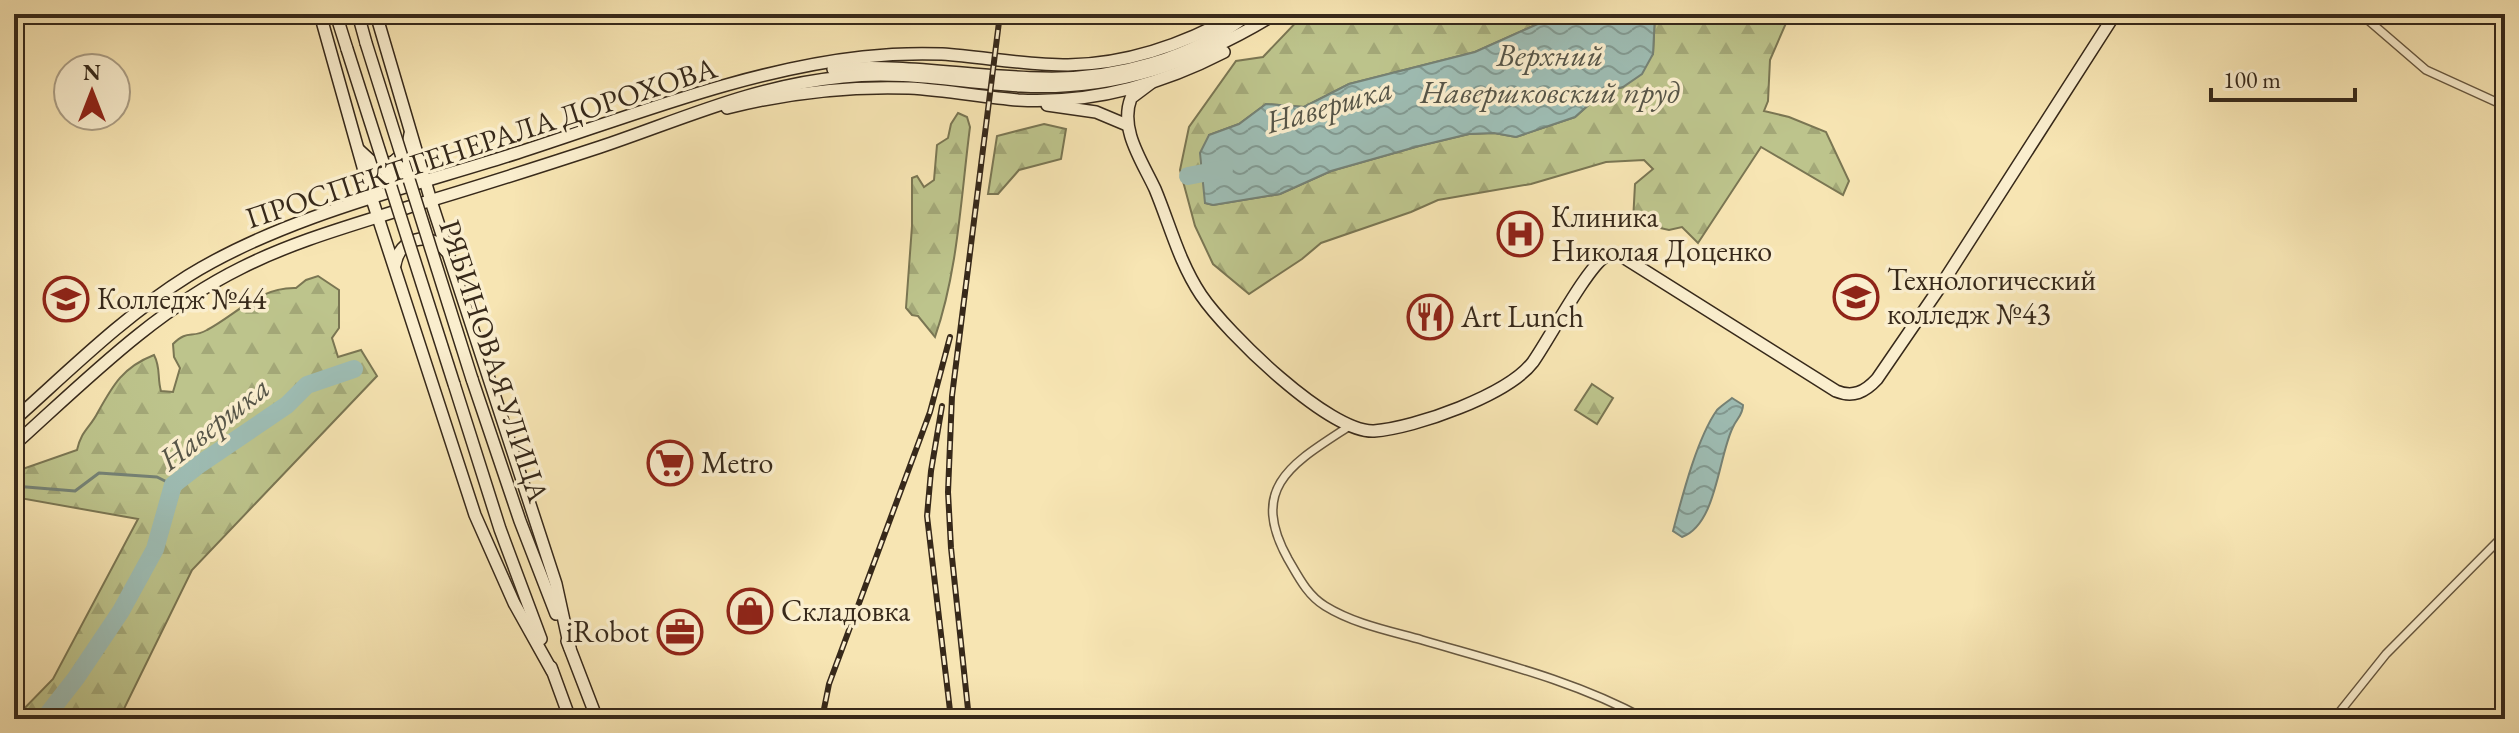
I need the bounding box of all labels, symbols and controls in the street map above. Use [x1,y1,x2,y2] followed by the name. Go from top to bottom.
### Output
[1419,34,1680,113] water label: Верхний Навершковский пруд
[240,48,722,237] street label: ПРОСПЕКТ ГЕНЕРАЛА ДОРОХОВА
[52,52,132,132] north arrow
[2211,52,2355,102] scale bar
[83,58,101,87] text: N
[2223,64,2281,95] text: 100 m
[1260,67,1397,143] water label: Навершка
[1551,197,1772,270] place label: Клиника Николая Доценко
[1496,210,1544,258] hospital icon: Клиника Николая Доценко
[430,215,559,507] street label: РЯБИНОВАЯ УЛИЦА
[1887,260,2096,333] place label: Технологический колледж №43
[1832,273,1880,321] school or university icon: Технологический колледж №43
[42,275,90,323] school or university icon: Колледж №44
[97,279,267,318] place label: Колледж №44
[1406,293,1454,341] restaurant icon: Art Lunch
[1460,297,1584,336] place label: Art Lunch
[149,366,278,480] water label: Навершка
[646,439,694,487] supermarket icon: Metro
[701,443,773,482] place label: Metro
[726,587,774,635] shop icon: Складовка
[781,591,910,630] place label: Складовка
[656,608,704,656] office icon: iRobot
[566,612,650,651] place label: iRobot

